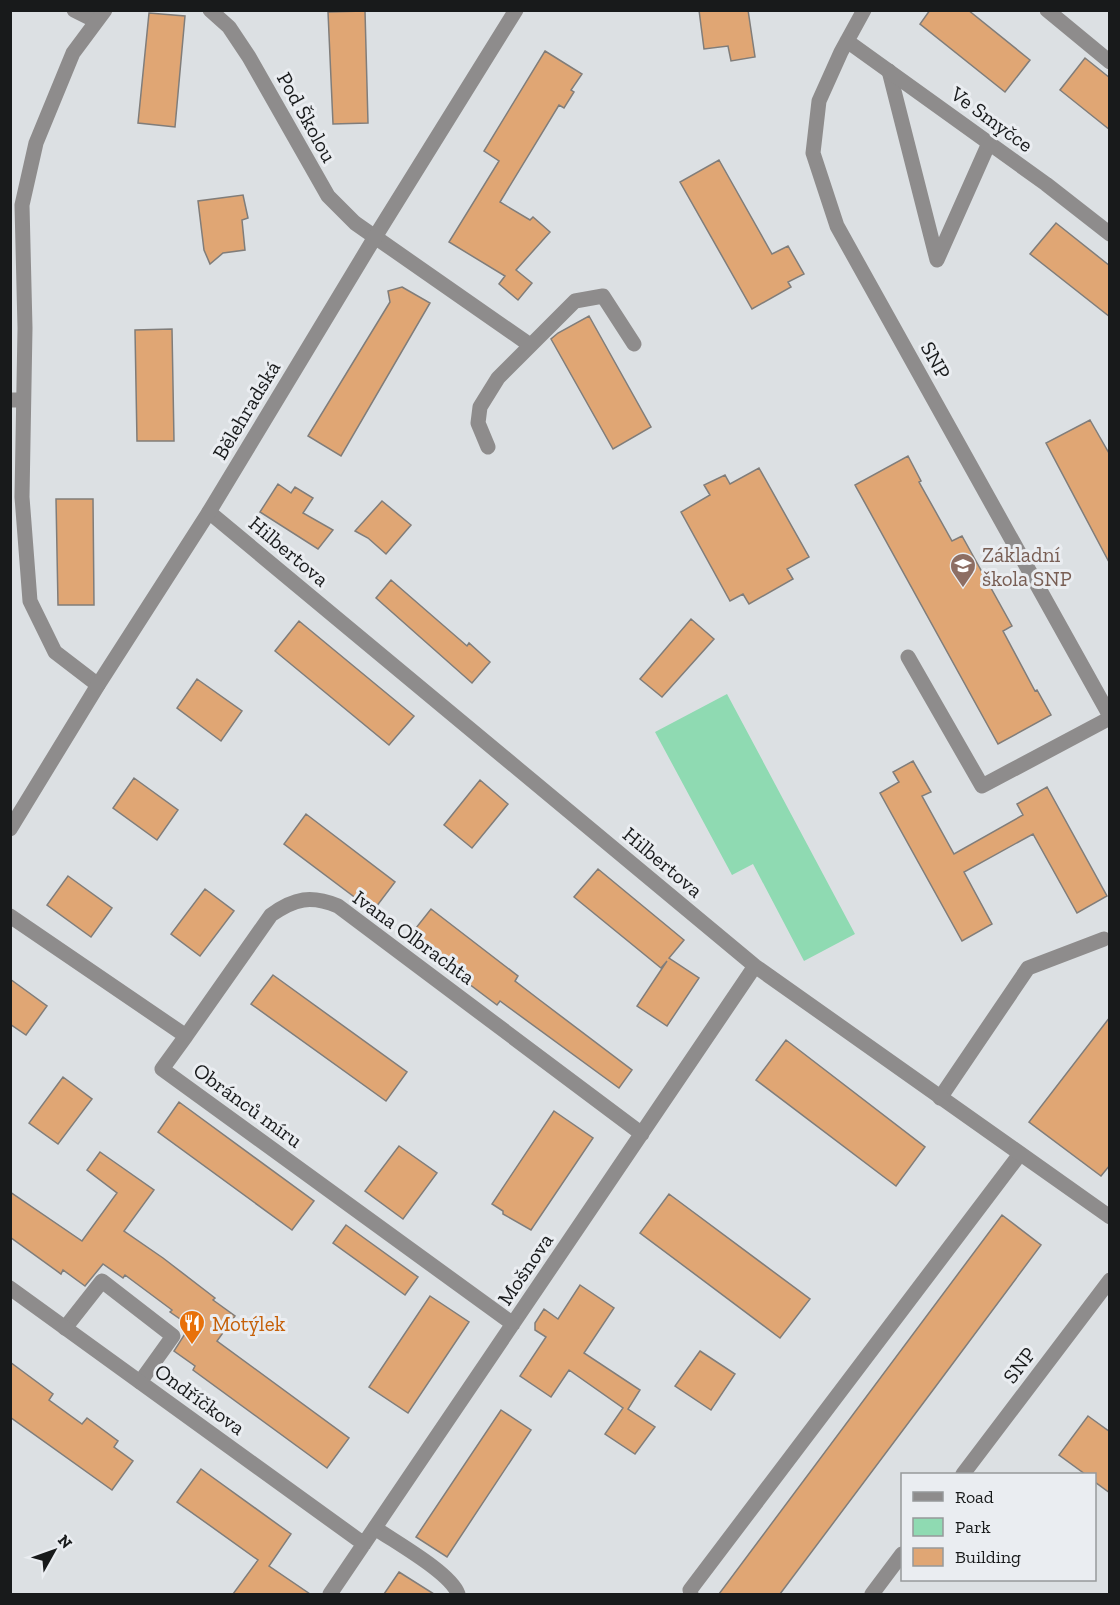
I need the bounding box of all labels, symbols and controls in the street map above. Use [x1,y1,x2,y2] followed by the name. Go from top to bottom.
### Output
[272,67,342,167] street label: Pod Školou
[945,80,1038,157] street label: Ve Smyčce
[916,337,956,383] street label: SNP
[207,356,285,464] street label: Bělehradská
[244,510,334,592] street label: Hilbertova
[982,542,1072,591] place label: Základní škola SNP
[948,551,978,589] school or university icon: Základní škola SNP
[618,821,708,903] street label: Hilbertova
[348,885,480,989] street label: Ivana Olbrachta
[189,1057,307,1153] street label: Obránců míru
[492,1228,558,1310] street label: Mošnova
[177,1308,207,1346] restaurant icon: Motýlek
[212,1311,286,1336] place label: Motýlek
[997,1342,1041,1388] street label: SNP
[150,1358,250,1440] street label: Ondříčkova
[901,1473,1096,1581] legend
[955,1486,994,1508] text: Road
[955,1516,991,1538] text: Park
[24,1521,84,1581] north arrow
[54,1531,76,1552] text: N
[955,1546,1021,1568] text: Building

